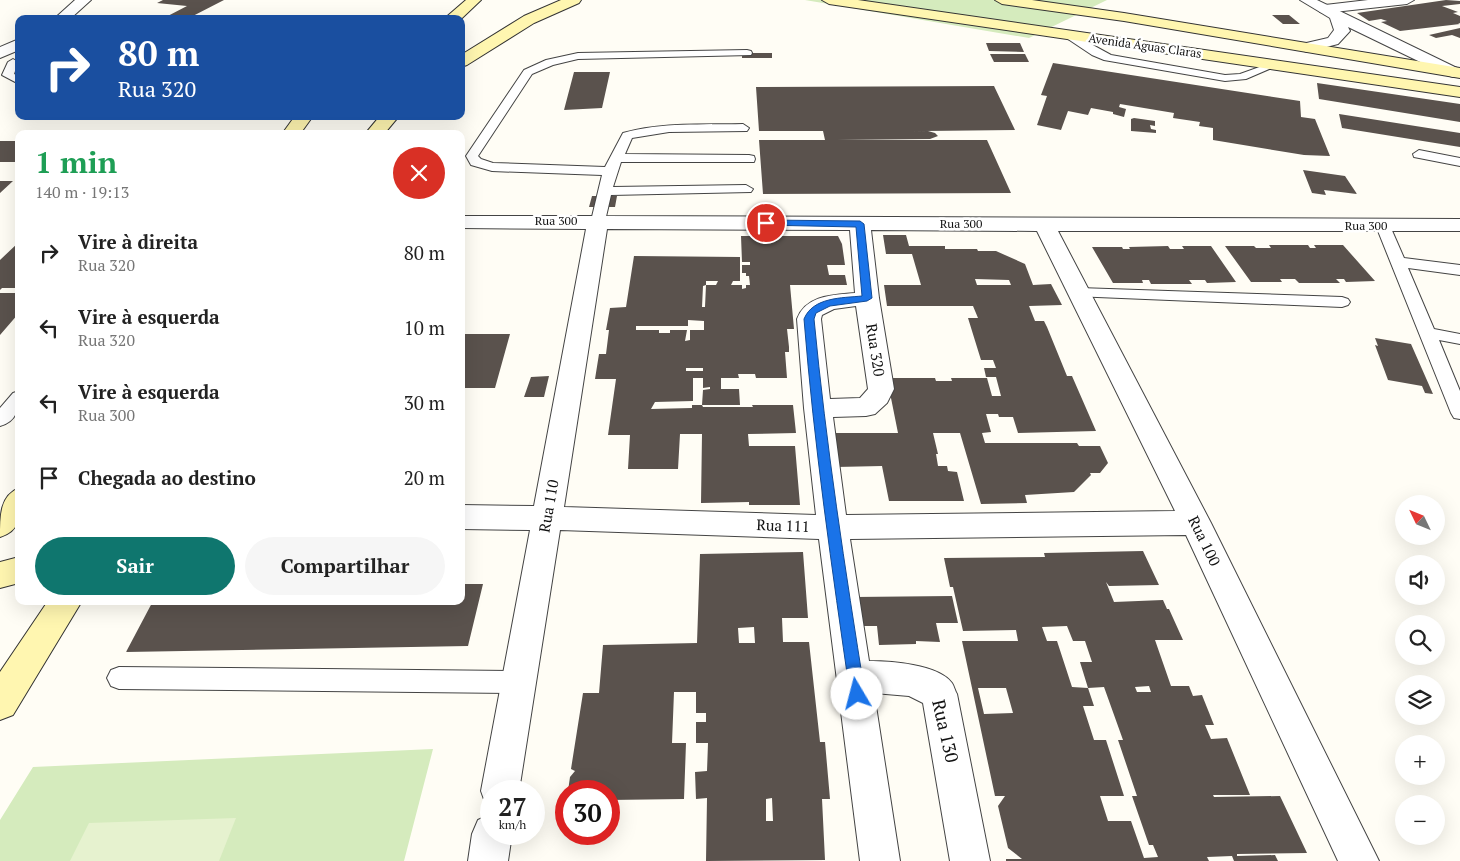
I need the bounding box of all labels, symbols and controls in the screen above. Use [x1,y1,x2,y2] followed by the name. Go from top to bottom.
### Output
[118,30,199,76] text: 80 m
[1088,30,1202,61] street label: Avenida Águas Claras
[35,35,100,100] icon: right
[118,74,196,103] text: Rua 320
[35,142,117,182] text: 1 min
[393,147,445,199] button: close
[35,181,129,203] text: 140 m · 19:13
[745,202,787,244] pin
[752,209,780,237] icon: arrive
[535,213,577,228] street label: Rua 300
[940,216,982,231] street label: Rua 300
[1345,218,1387,233] street label: Rua 300
[78,229,198,254] text: Vire à direita
[35,239,63,267] icon: right
[404,240,445,265] text: 80 m
[78,254,135,276] text: Rua 320
[78,304,220,329] text: Vire à esquerda
[35,314,63,342] icon: left
[404,315,445,340] text: 10 m
[862,322,890,378] street label: Rua 320
[78,329,135,351] text: Rua 320
[78,379,220,404] text: Vire à esquerda
[35,389,63,417] icon: left
[404,390,445,415] text: 30 m
[78,404,135,426] text: Rua 300
[35,464,63,492] icon: arrive
[78,465,256,490] text: Chegada ao destino
[404,465,445,490] text: 20 m
[534,478,562,534] street label: Rua 110
[1395,495,1445,545] north arrow
[1395,495,1445,845] map controls
[1184,512,1226,569] street label: Rua 100
[756,514,810,536] street label: Rua 111
[35,537,235,595] button: Sair
[245,537,445,595] button: Compartilhar
[1395,555,1445,605] button: sound
[1395,615,1445,665] button: search
[830,667,882,719] position arrow
[1395,675,1445,725] button: layers
[927,697,965,765] street label: Rua 130
[1395,735,1445,785] button: +
[555,780,620,845] speed limit sign: 30
[498,790,527,823] text: 27
[1395,795,1445,845] button: −
[499,817,526,832] text: km/h

